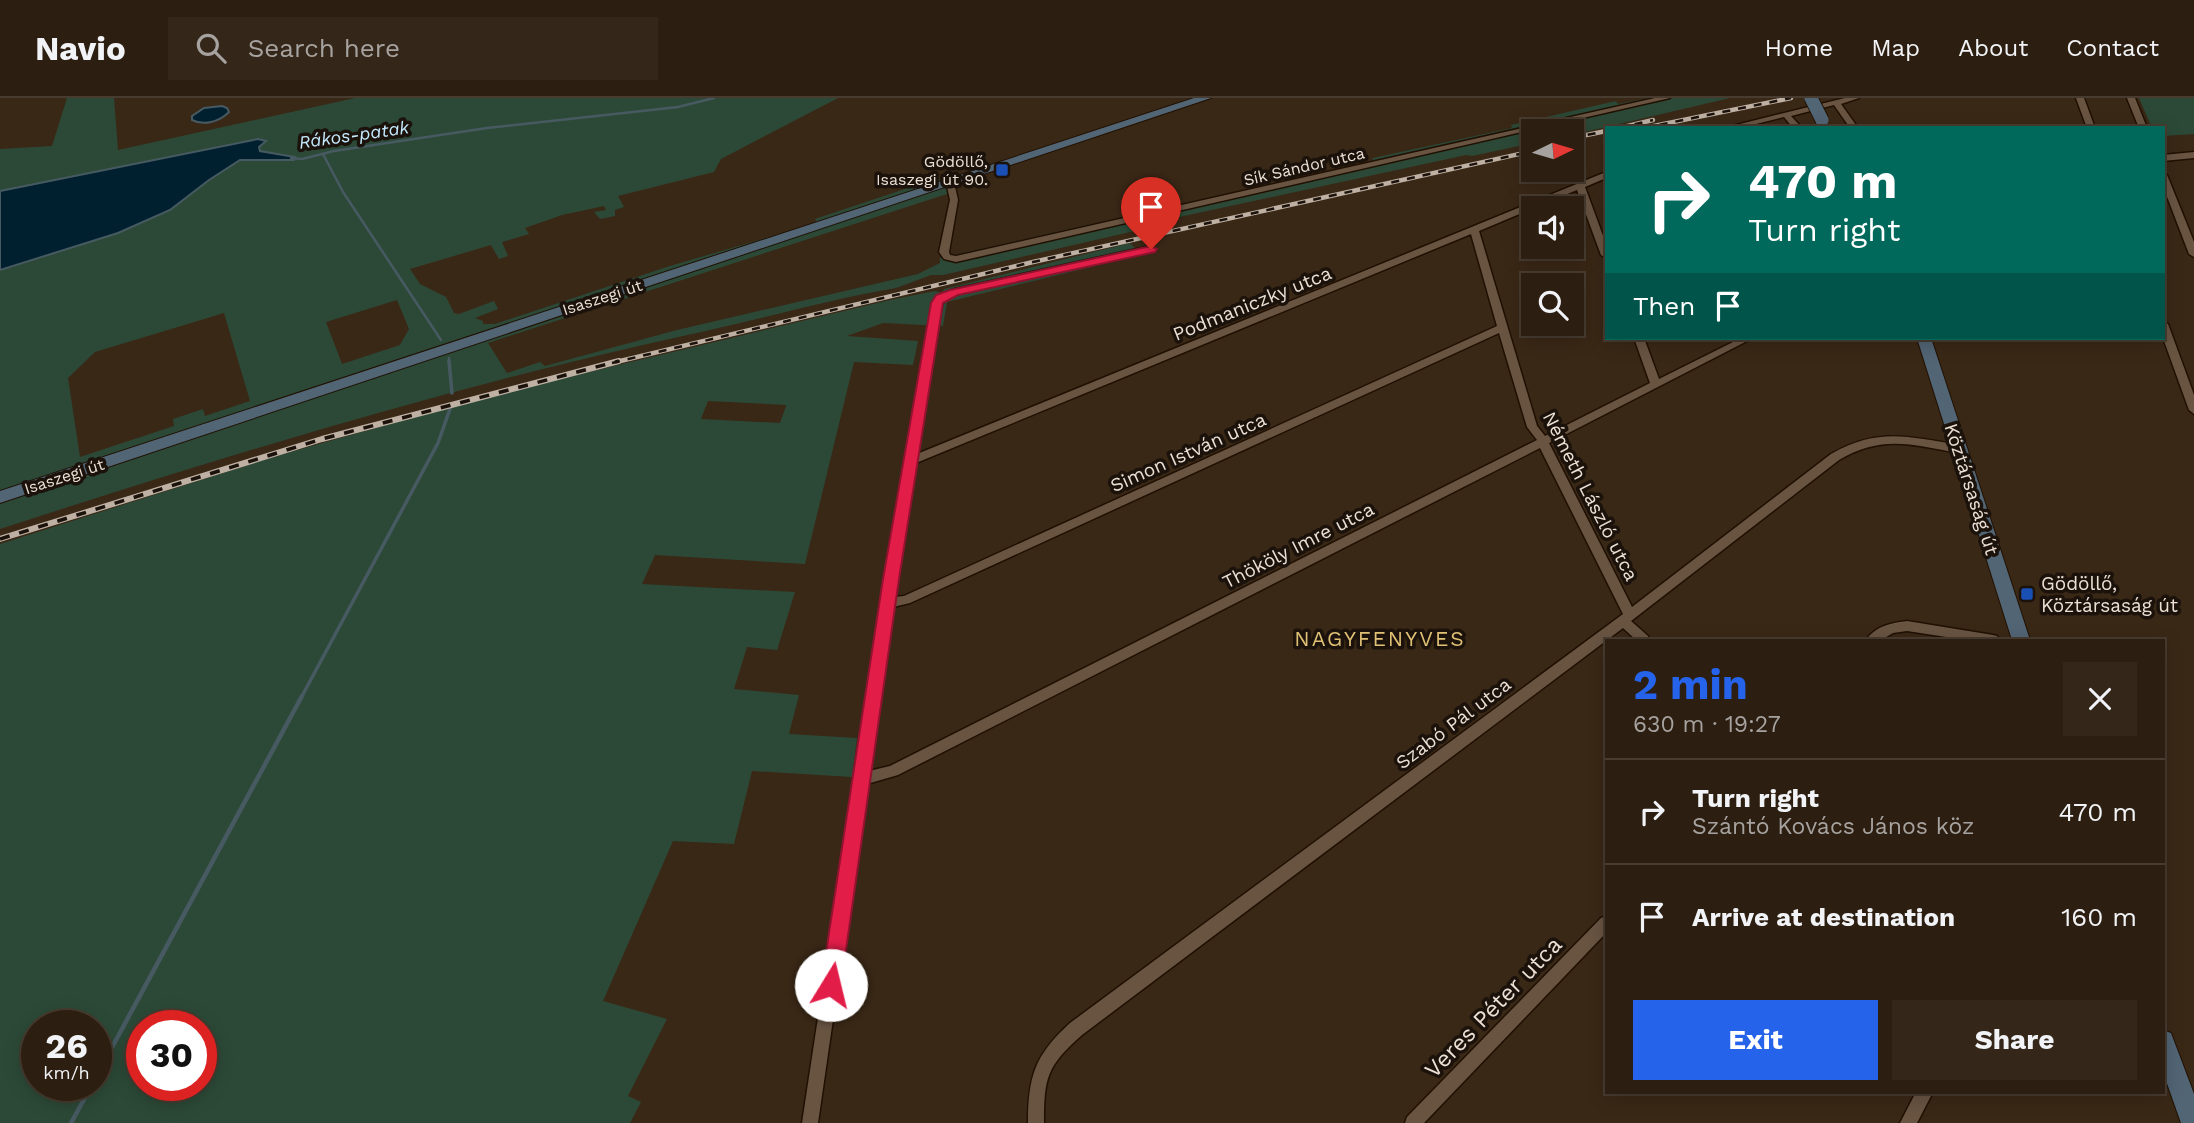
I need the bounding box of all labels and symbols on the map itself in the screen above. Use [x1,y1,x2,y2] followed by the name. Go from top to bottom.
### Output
[297,116,412,153] water label: Rákos-patak
[1521,119,1584,182] north arrow
[1242,143,1366,190] street label: Sík Sándor utca
[876,152,988,189] place label: Gödöllő, Isaszegi út 90.
[994,162,1010,178] marker: Gödöllő, Isaszegi út 90.
[1121,177,1181,249] pin
[1170,261,1335,346] street label: Podmaniczky utca
[560,276,645,319] street label: Isaszegi út
[1107,408,1270,497] street label: Simon István utca
[1538,408,1643,585] street label: Németh László utca
[1939,420,2004,558] street label: Köztársaság út
[22,455,107,498] street label: Isaszegi út
[1219,497,1378,594] street label: Thököly Imre utca
[2041,572,2178,617] place label: Gödöllő, Köztársaság út
[2019,586,2035,602] marker: Gödöllő, Köztársaság út
[1294,626,1466,651] district label: NAGYFENYVES
[1391,673,1515,774] street label: Szabó Pál utca
[1419,931,1567,1083] street label: Veres Péter utca
[794,948,868,1022] position arrow
[126,1010,217,1101] speed limit sign: 30

